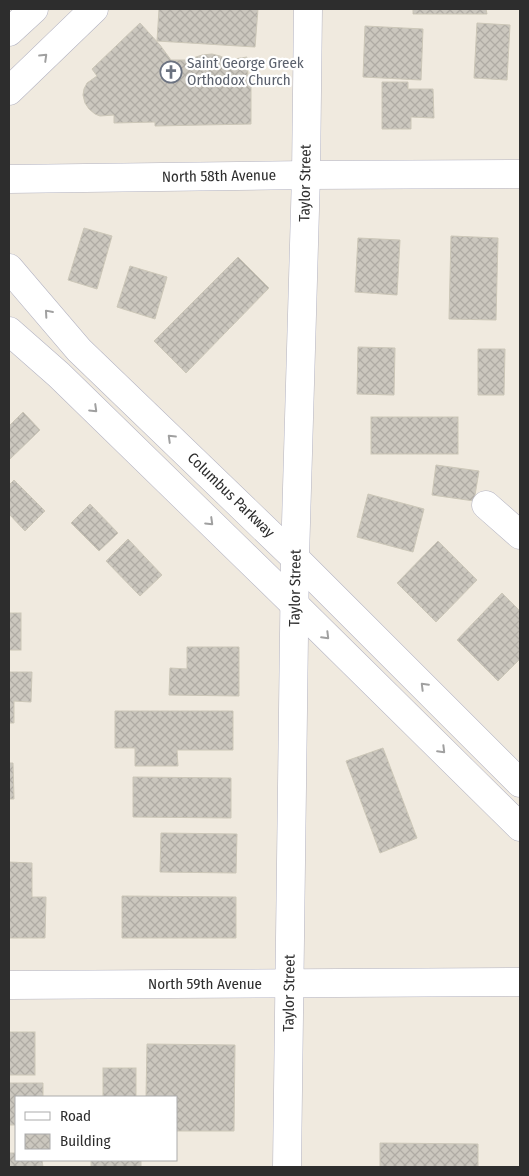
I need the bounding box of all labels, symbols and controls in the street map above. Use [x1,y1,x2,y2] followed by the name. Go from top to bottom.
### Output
[38,54,47,63] one-way arrow
[187,54,304,89] place label: Saint George Greek Orthodox Church
[159,60,183,84] church icon: Saint George Greek Orthodox Church
[295,144,315,222] street label: Taylor Street
[162,166,276,186] street label: North 58th Avenue
[45,310,53,319] one-way arrow
[88,403,97,412] one-way arrow
[167,435,176,444] one-way arrow
[184,449,279,541] street label: Columbus Parkway
[204,516,213,525] one-way arrow
[285,549,305,627] street label: Taylor Street
[321,630,330,639] one-way arrow
[421,683,430,692] one-way arrow
[437,744,446,753] one-way arrow
[279,954,299,1032] street label: Taylor Street
[148,975,262,993] street label: North 59th Avenue
[15,1096,178,1161] legend
[60,1107,91,1125] text: Road
[60,1132,111,1150] text: Building

